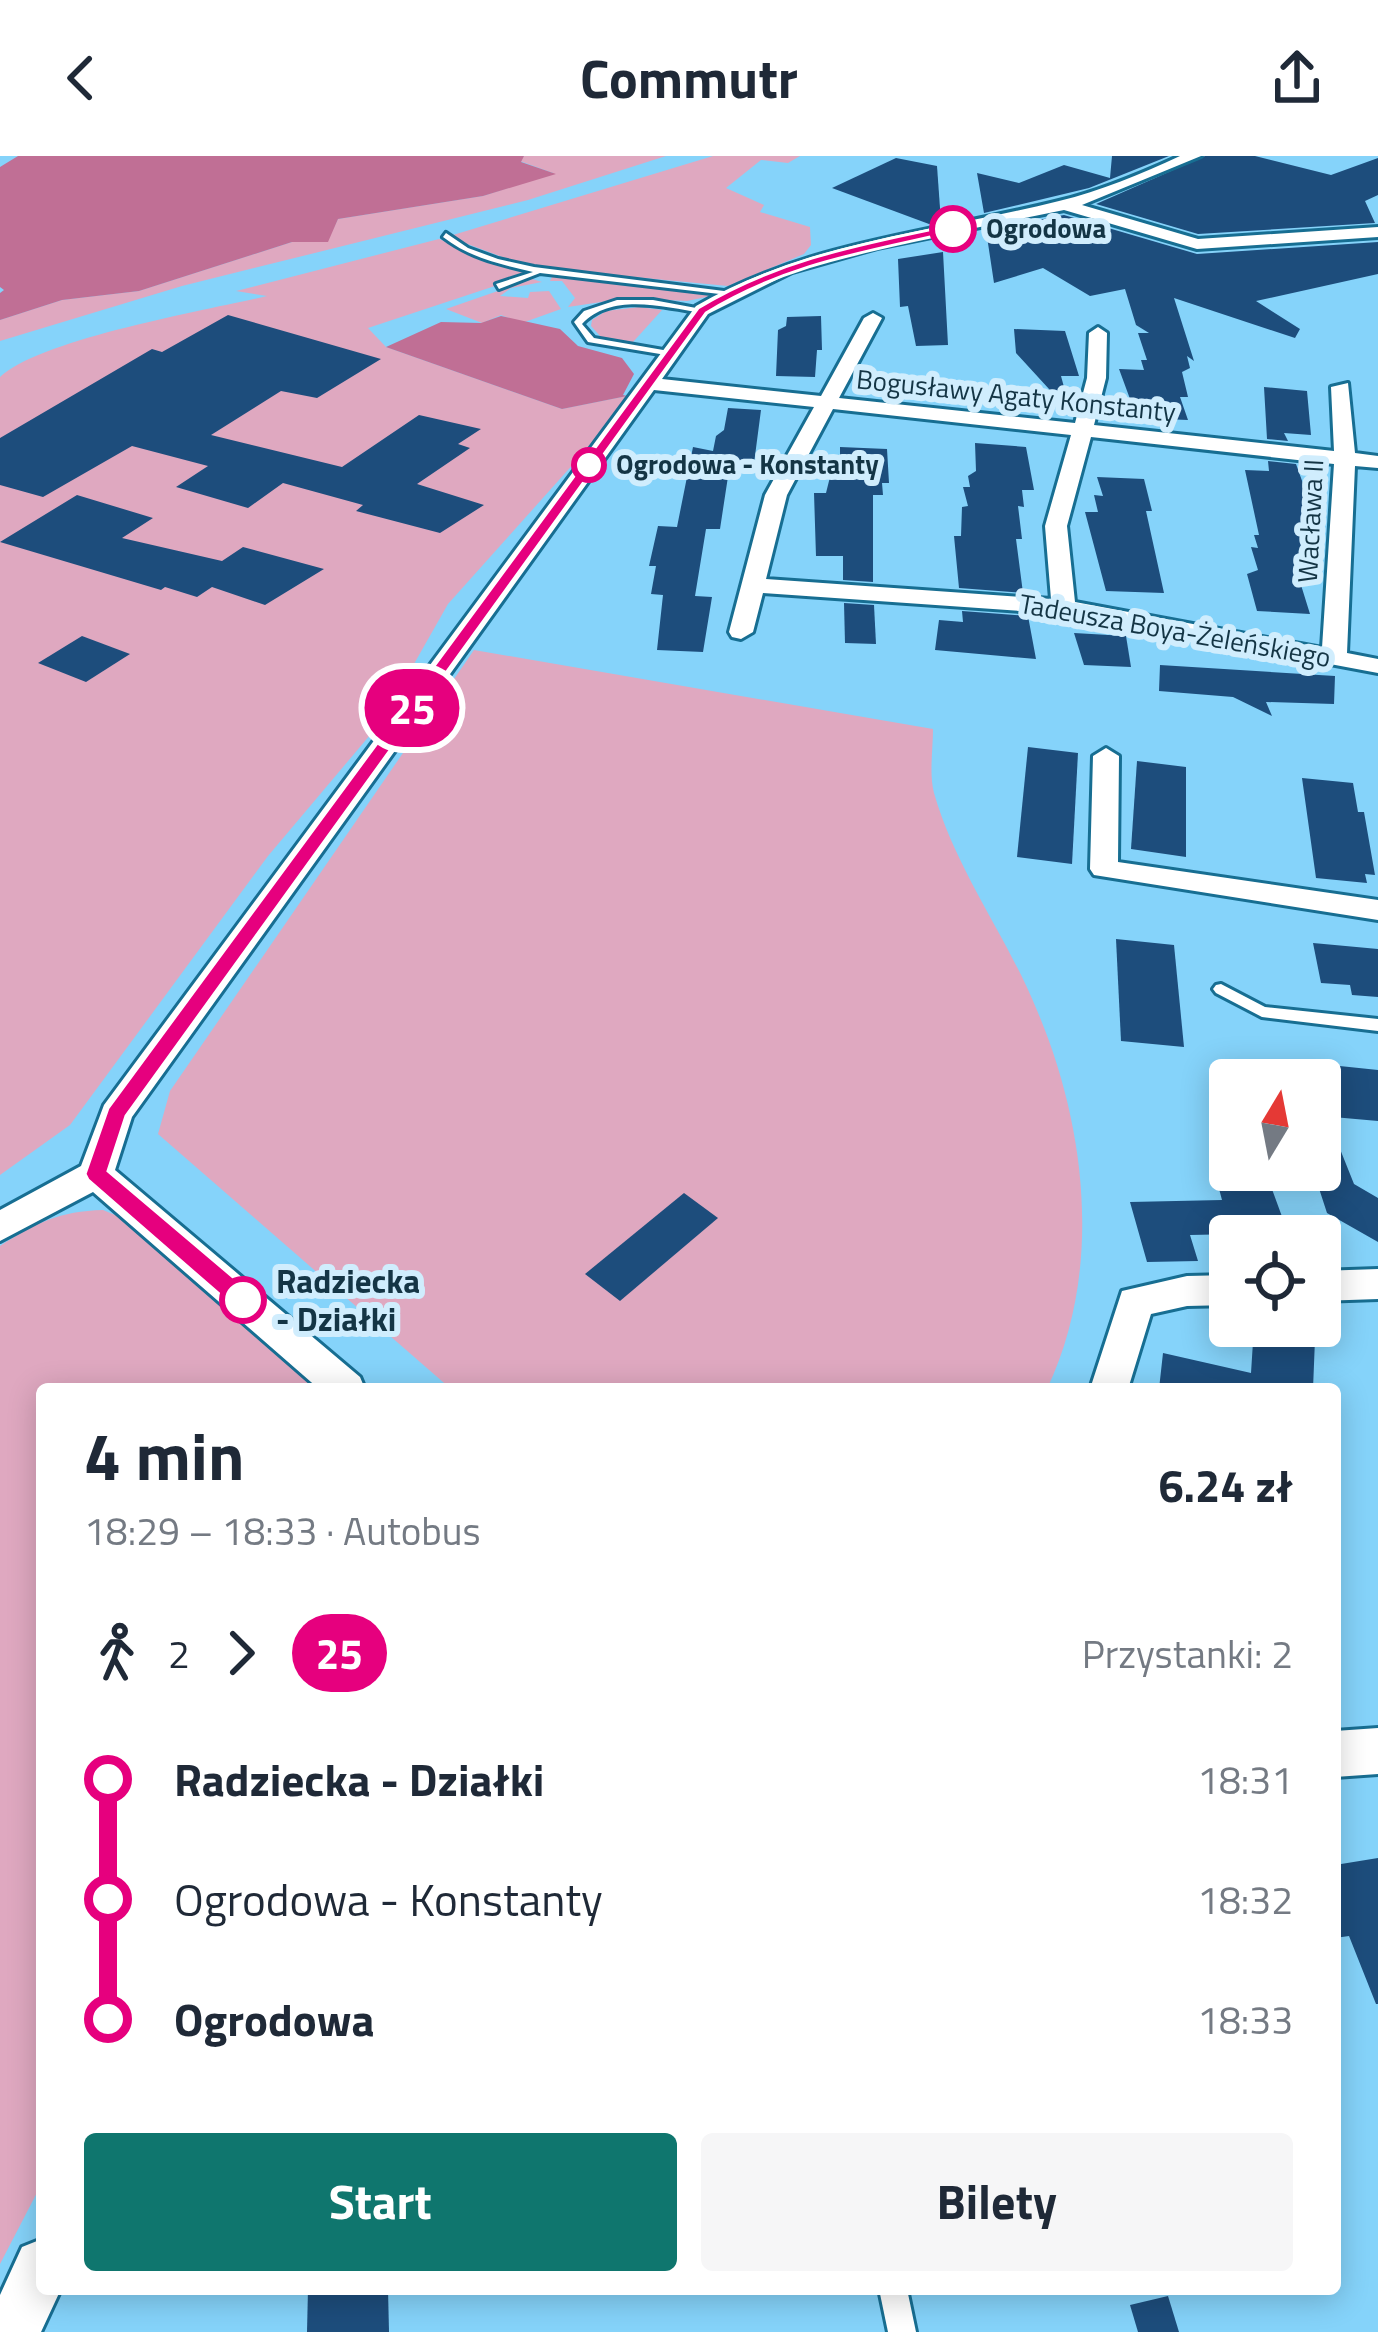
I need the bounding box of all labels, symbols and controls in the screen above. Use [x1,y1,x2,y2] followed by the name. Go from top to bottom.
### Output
[580,37,798,119] text: Commutr
[48,45,114,111] icon: back
[1264,45,1330,111] icon: share
[931,207,975,251] marker: Ogrodowa
[986,207,1106,248] place label: Ogrodowa
[854,357,1178,432] street label: Bogusławy Agaty Konstanty
[616,443,879,484] place label: Ogrodowa - Konstanty
[573,449,605,481] marker: Ogrodowa - Konstanty
[1286,458,1333,584] street label: Wacława II
[1016,582,1334,677] street label: Tadeusza Boya-Żeleńskiego
[358,669,466,747] line badge: 25
[388,676,436,740] text: 25
[1209,1059,1341,1191] north arrow
[1209,1059,1341,1347] map controls
[1209,1215,1341,1347] button: locate
[276,1256,420,1344] place label: Radziecka - Działki
[221,1278,265,1322] marker: Radziecka - Działki
[84,1405,244,1506] text: 4 min
[1158,1451,1293,1519] text: 6.24 zł
[84,1501,481,1560] text: 18:29 – 18:33 · Autobus
[84,1620,150,1686] icon: walk
[208,1620,274,1686] icon: forward
[316,1621,363,1685] text: 25
[168,1624,190,1683] text: 2
[1082,1624,1293,1683] text: Przystanki: 2
[174,1745,544,1813] text: Radziecka - Działki
[1197,1750,1293,1809] text: 18:31
[174,1865,603,1933] text: Ogrodowa - Konstanty
[1197,1870,1293,1929] text: 18:32
[174,1985,374,2053] text: Ogrodowa
[1197,1990,1293,2049] text: 18:33
[84,2133,677,2271] button: Start
[701,2133,1293,2271] button: Bilety

